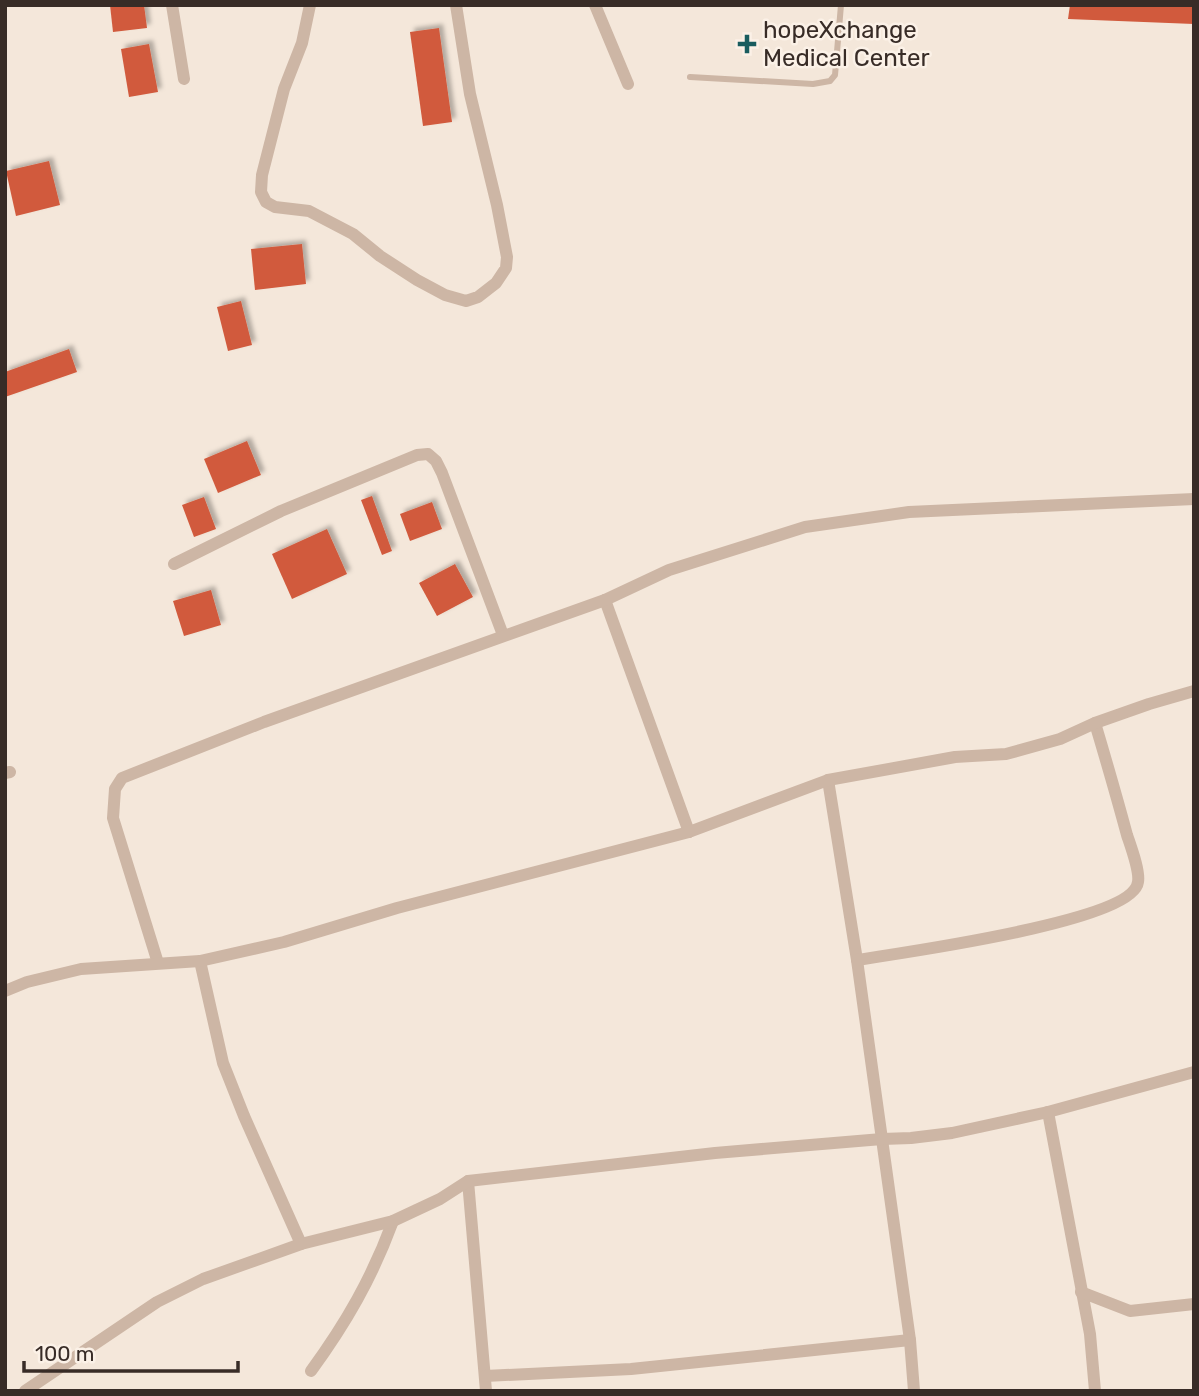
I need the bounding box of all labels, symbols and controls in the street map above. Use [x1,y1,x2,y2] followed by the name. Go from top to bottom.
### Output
[763,16,930,72] place label: hopeXchange Medical Center
[737,34,757,54] marker: hopeXchange Medical Center
[24,1330,238,1374] scale bar
[35,1341,94,1366] text: 100 m

